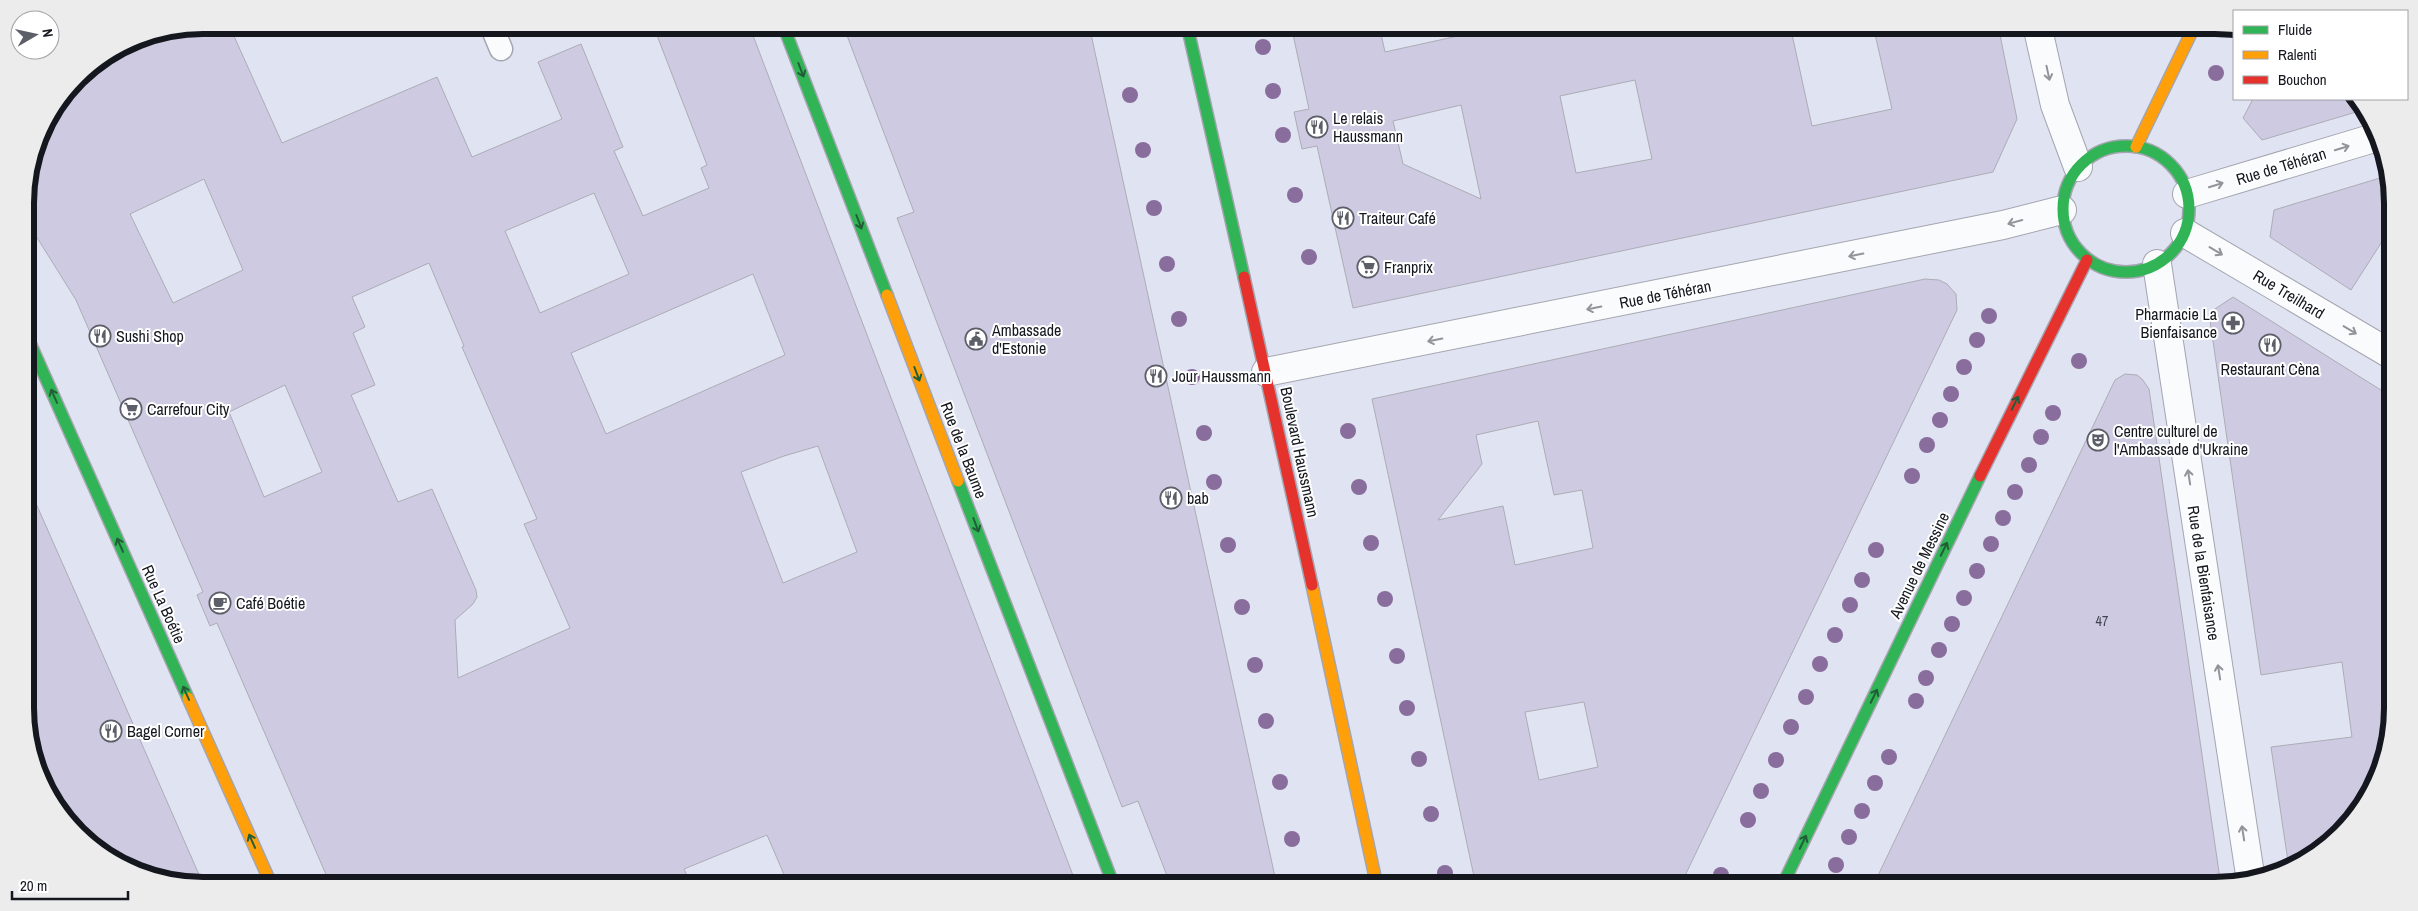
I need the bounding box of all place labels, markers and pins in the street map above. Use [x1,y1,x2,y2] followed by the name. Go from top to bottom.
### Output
[1333,107,1403,147] place label: Le relais Haussmann
[1305,115,1329,139] restaurant icon: Le relais Haussmann
[1331,206,1355,230] restaurant icon: Traiteur Café
[1359,207,1436,229] place label: Traiteur Café
[1356,255,1380,279] supermarket icon: Franprix
[1384,256,1433,278] place label: Franprix
[2135,303,2218,343] place label: Pharmacie La Bienfaisance
[2221,311,2245,335] pharmacy icon: Pharmacie La Bienfaisance
[991,319,1061,359] place label: Ambassade d'Estonie
[88,324,112,348] restaurant icon: Sushi Shop
[116,325,184,347] place label: Sushi Shop
[964,327,988,351] public building icon: Ambassade d'Estonie
[2258,333,2282,357] restaurant icon: Restaurant Cèna
[2220,358,2320,380] place label: Restaurant Cèna
[1144,364,1168,388] restaurant icon: Jour Haussmann
[1172,365,1271,387] place label: Jour Haussmann
[119,397,143,421] supermarket icon: Carrefour City
[147,398,230,420] place label: Carrefour City
[2114,420,2248,460] place label: Centre culturel de l'Ambassade d'Ukraine
[2086,428,2110,452] theatre icon: Centre culturel de l'Ambassade d'Ukraine
[1159,486,1183,510] restaurant icon: bab
[1187,487,1209,509] place label: bab
[208,591,232,615] cafe icon: Café Boétie
[236,592,305,614] place label: Café Boétie
[99,719,123,743] restaurant icon: Bagel Corner
[127,720,205,742] place label: Bagel Corner

